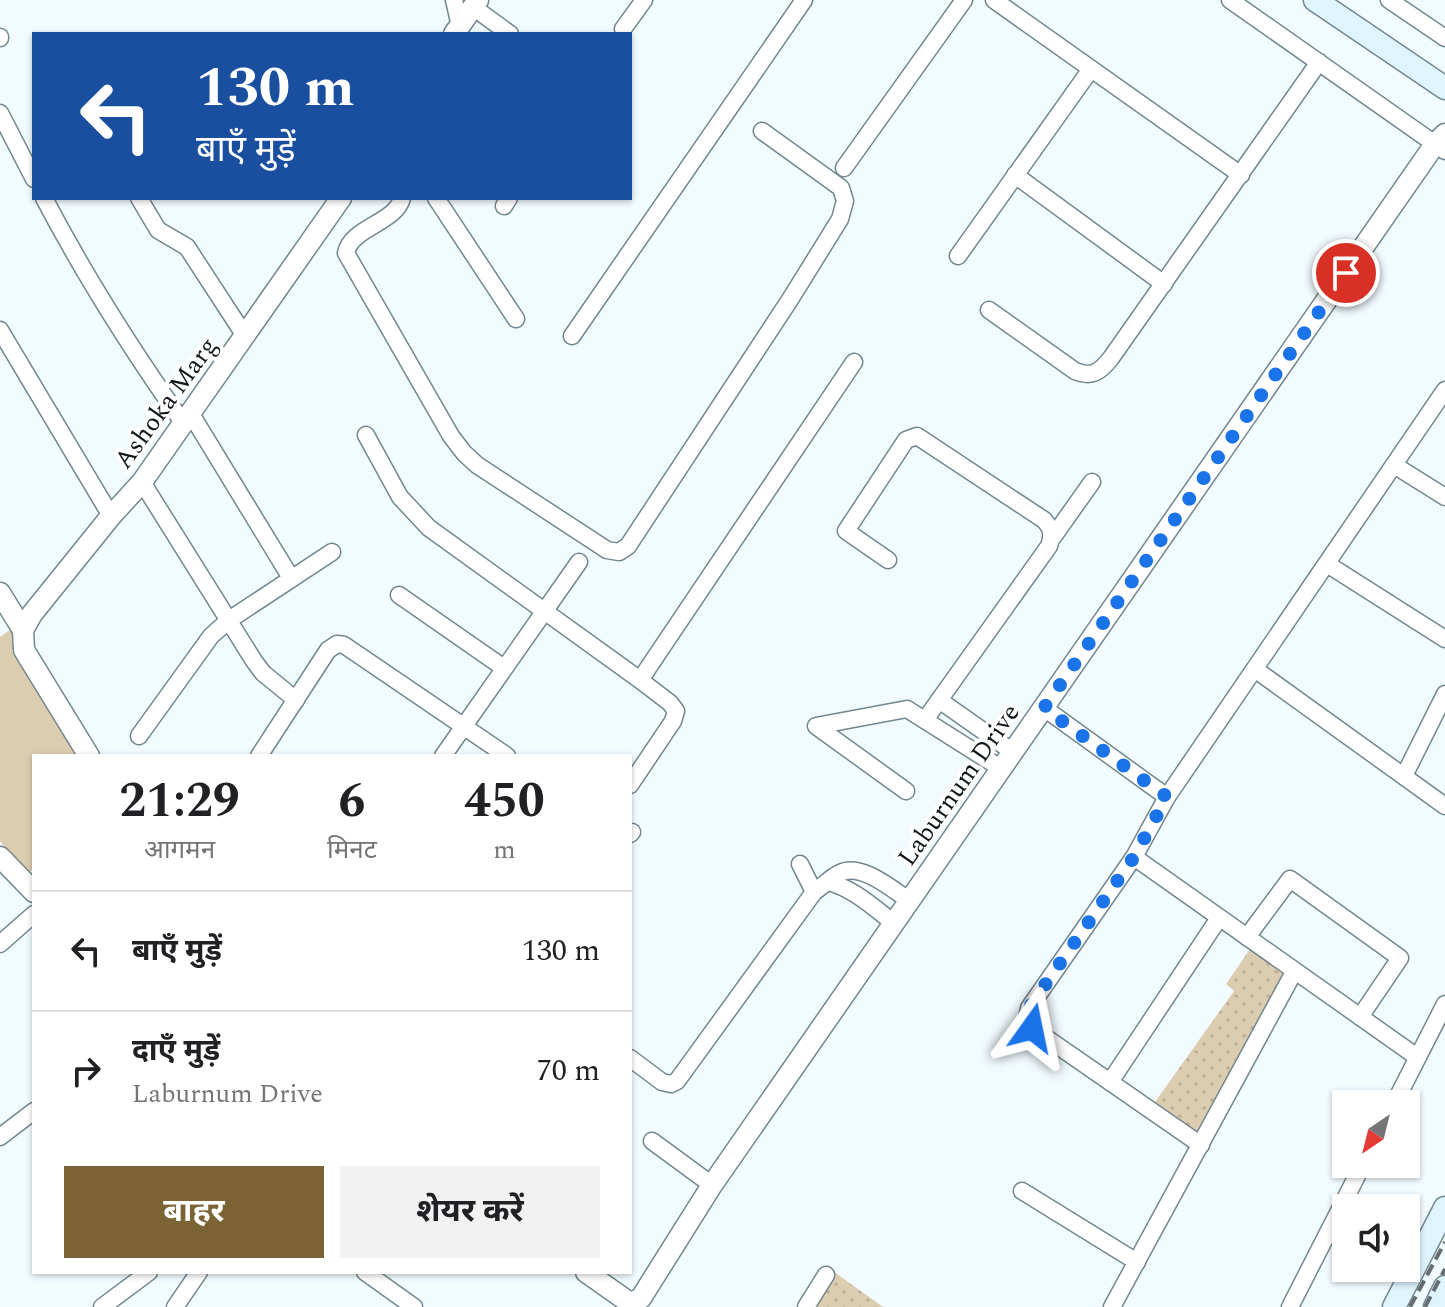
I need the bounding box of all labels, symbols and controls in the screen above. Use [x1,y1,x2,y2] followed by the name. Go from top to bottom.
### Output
[196,46,355,131] text: 130 m
[64,64,168,168] icon: left
[196,123,296,178] text: बाएँ मुड़ें
[1312,239,1380,307] pin
[1324,251,1368,295] icon: arrive
[104,328,228,478] street label: Ashoka Marg
[888,695,1030,875] street label: Laburnum Drive
[119,765,240,838] text: 21:29
[338,765,365,838] text: 6
[464,765,545,838] text: 450
[144,830,215,870] text: आगमन
[327,830,377,870] text: मिनट
[493,830,516,870] text: m
[132,928,222,974] text: बाएँ मुड़ें
[522,928,600,974] text: 130 m
[64,929,108,973] icon: left
[990,986,1074,1070] position arrow
[132,1028,220,1074] text: दाएँ मुड़ें
[537,1048,600,1094] text: 70 m
[64,1049,108,1093] icon: right
[132,1074,323,1114] text: Laburnum Drive
[1332,1090,1420,1178] north arrow
[1332,1090,1420,1282] map controls
[64,1166,324,1258] button: बाहर
[340,1166,600,1258] button: शेयर करें
[1332,1194,1420,1282] button: sound

